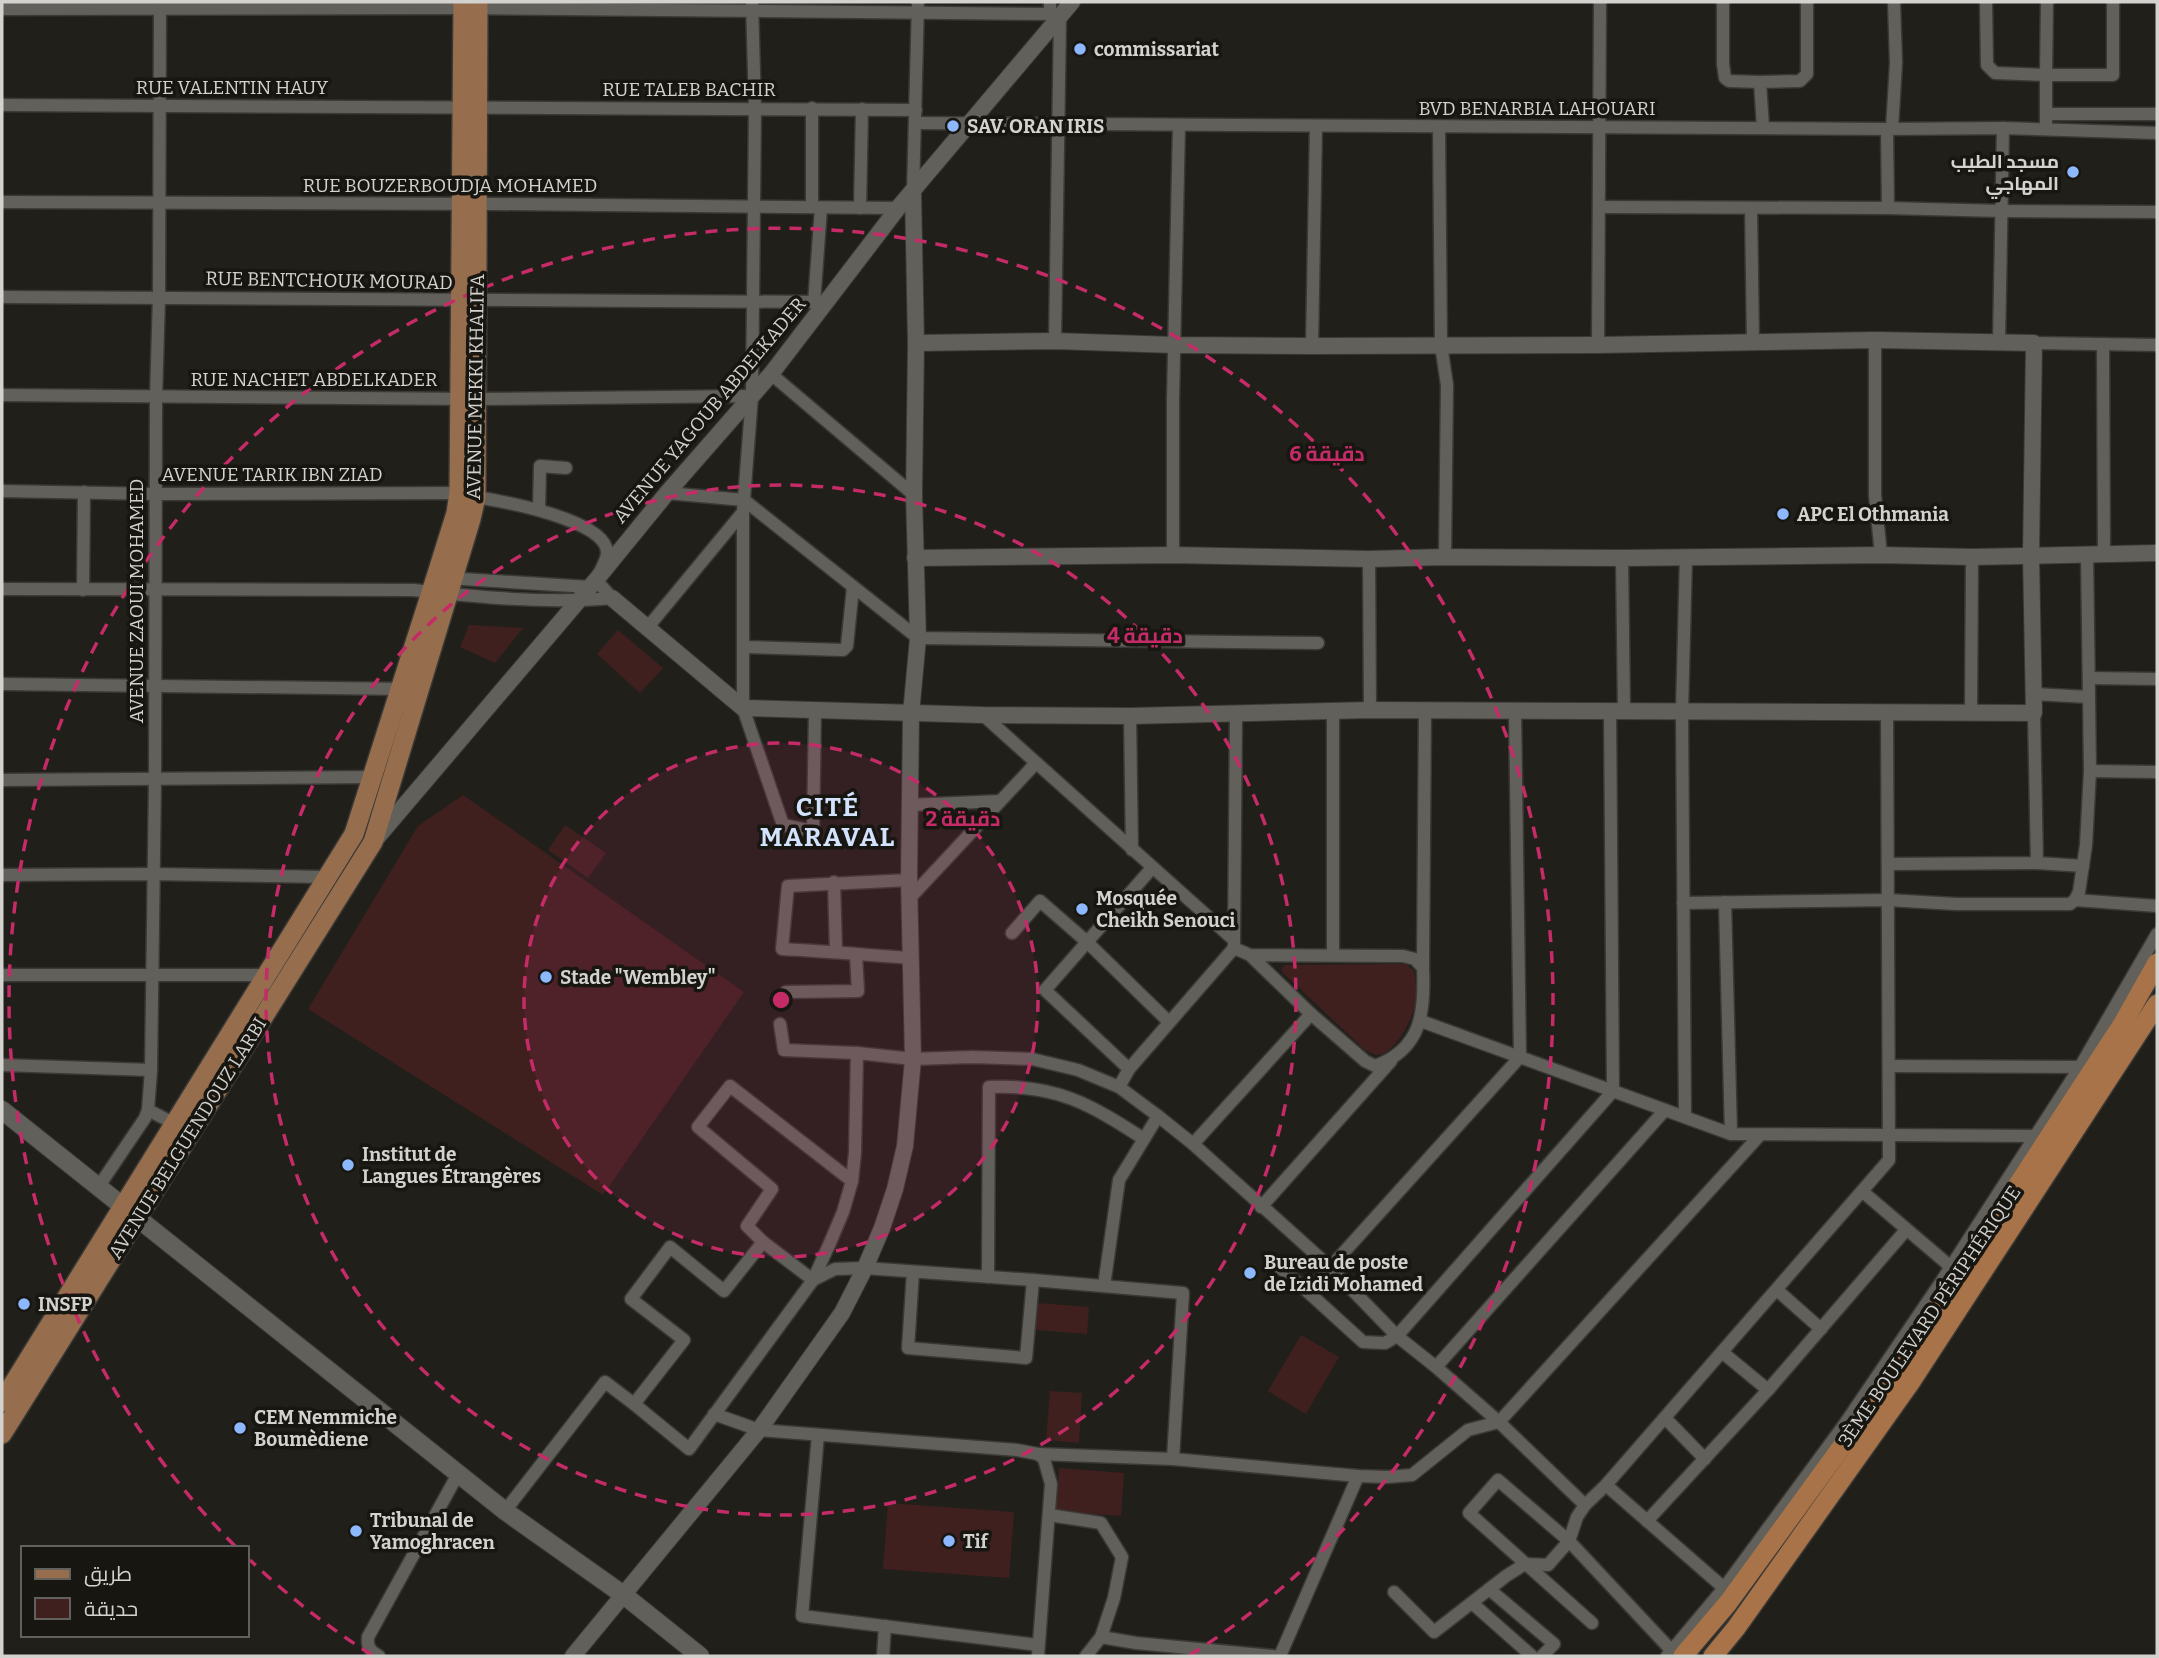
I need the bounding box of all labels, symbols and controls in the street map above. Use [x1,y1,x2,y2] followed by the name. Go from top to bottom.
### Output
[1094,38,1220,61] place label: commissariat
[1072,41,1088,57] marker: commissariat
[136,76,329,99] street label: RUE VALENTIN HAUY
[602,78,776,101] street label: RUE TALEB BACHIR
[1418,97,1656,120] street label: BVD BENARBIA LAHOUARI
[967,115,1104,138] place label: SAV. ORAN IRIS
[945,118,961,134] marker: SAV. ORAN IRIS
[1951,150,2059,199] place label: مسجد الطيب المهاجي
[2065,164,2081,180] marker: مسجد الطيب المهاجي
[303,174,597,197] street label: RUE BOUZERBOUDJA MOHAMED
[205,267,453,294] street label: RUE BENTCHOUK MOURAD
[462,273,489,500] street label: AVENUE MEKKI KHALIFA
[608,293,811,528] street label: AVENUE YAGOUB ABDELKADER
[190,368,438,391] street label: RUE NACHET ABDELKADER
[1289,441,1365,467] text: 6 دقيقة
[161,463,383,486] street label: AVENUE TARIK IBN ZIAD
[125,479,148,723] street label: AVENUE ZAOUI MOHAMED
[1797,503,1949,526] place label: APC El Othmania
[1775,506,1791,522] marker: APC El Othmania
[1107,623,1183,649] text: 4 دقيقة
[760,791,896,853] district label: CITÉ MARAVAL
[926,806,1000,832] text: 2 دقيقة
[1096,887,1235,932] place label: Mosquée Cheikh Senouci
[1074,901,1090,917] marker: Mosquée Cheikh Senouci
[560,966,716,989] place label: Stade "Wembley"
[538,969,554,985] marker: Stade "Wembley"
[769,988,793,1012] centre of rings
[103,1013,271,1263] street label: AVENUE BELGUENDOUZ LARBI
[362,1143,541,1188] place label: Institut de Langues Étrangères
[340,1157,356,1173] marker: Institut de Langues Étrangères
[1833,1181,2026,1451] street label: 3ÈME BOULEVARD PÉRIPHÉRIQUE
[1264,1251,1423,1296] place label: Bureau de poste de Izidi Mohamed
[1242,1265,1258,1281] marker: Bureau de poste de Izidi Mohamed
[38,1293,93,1316] place label: INSFP
[16,1296,32,1312] marker: INSFP
[254,1406,397,1451] place label: CEM Nemmiche Boumèdiene
[232,1420,248,1436] marker: CEM Nemmiche Boumèdiene
[370,1509,496,1554] place label: Tribunal de Yamoghracen
[348,1523,364,1539] marker: Tribunal de Yamoghracen
[963,1530,989,1553] place label: Tif
[941,1533,957,1549] marker: Tif
[21,1546,248,1637] legend
[84,1561,132,1587] text: طريق
[84,1596,138,1622] text: حديقة

